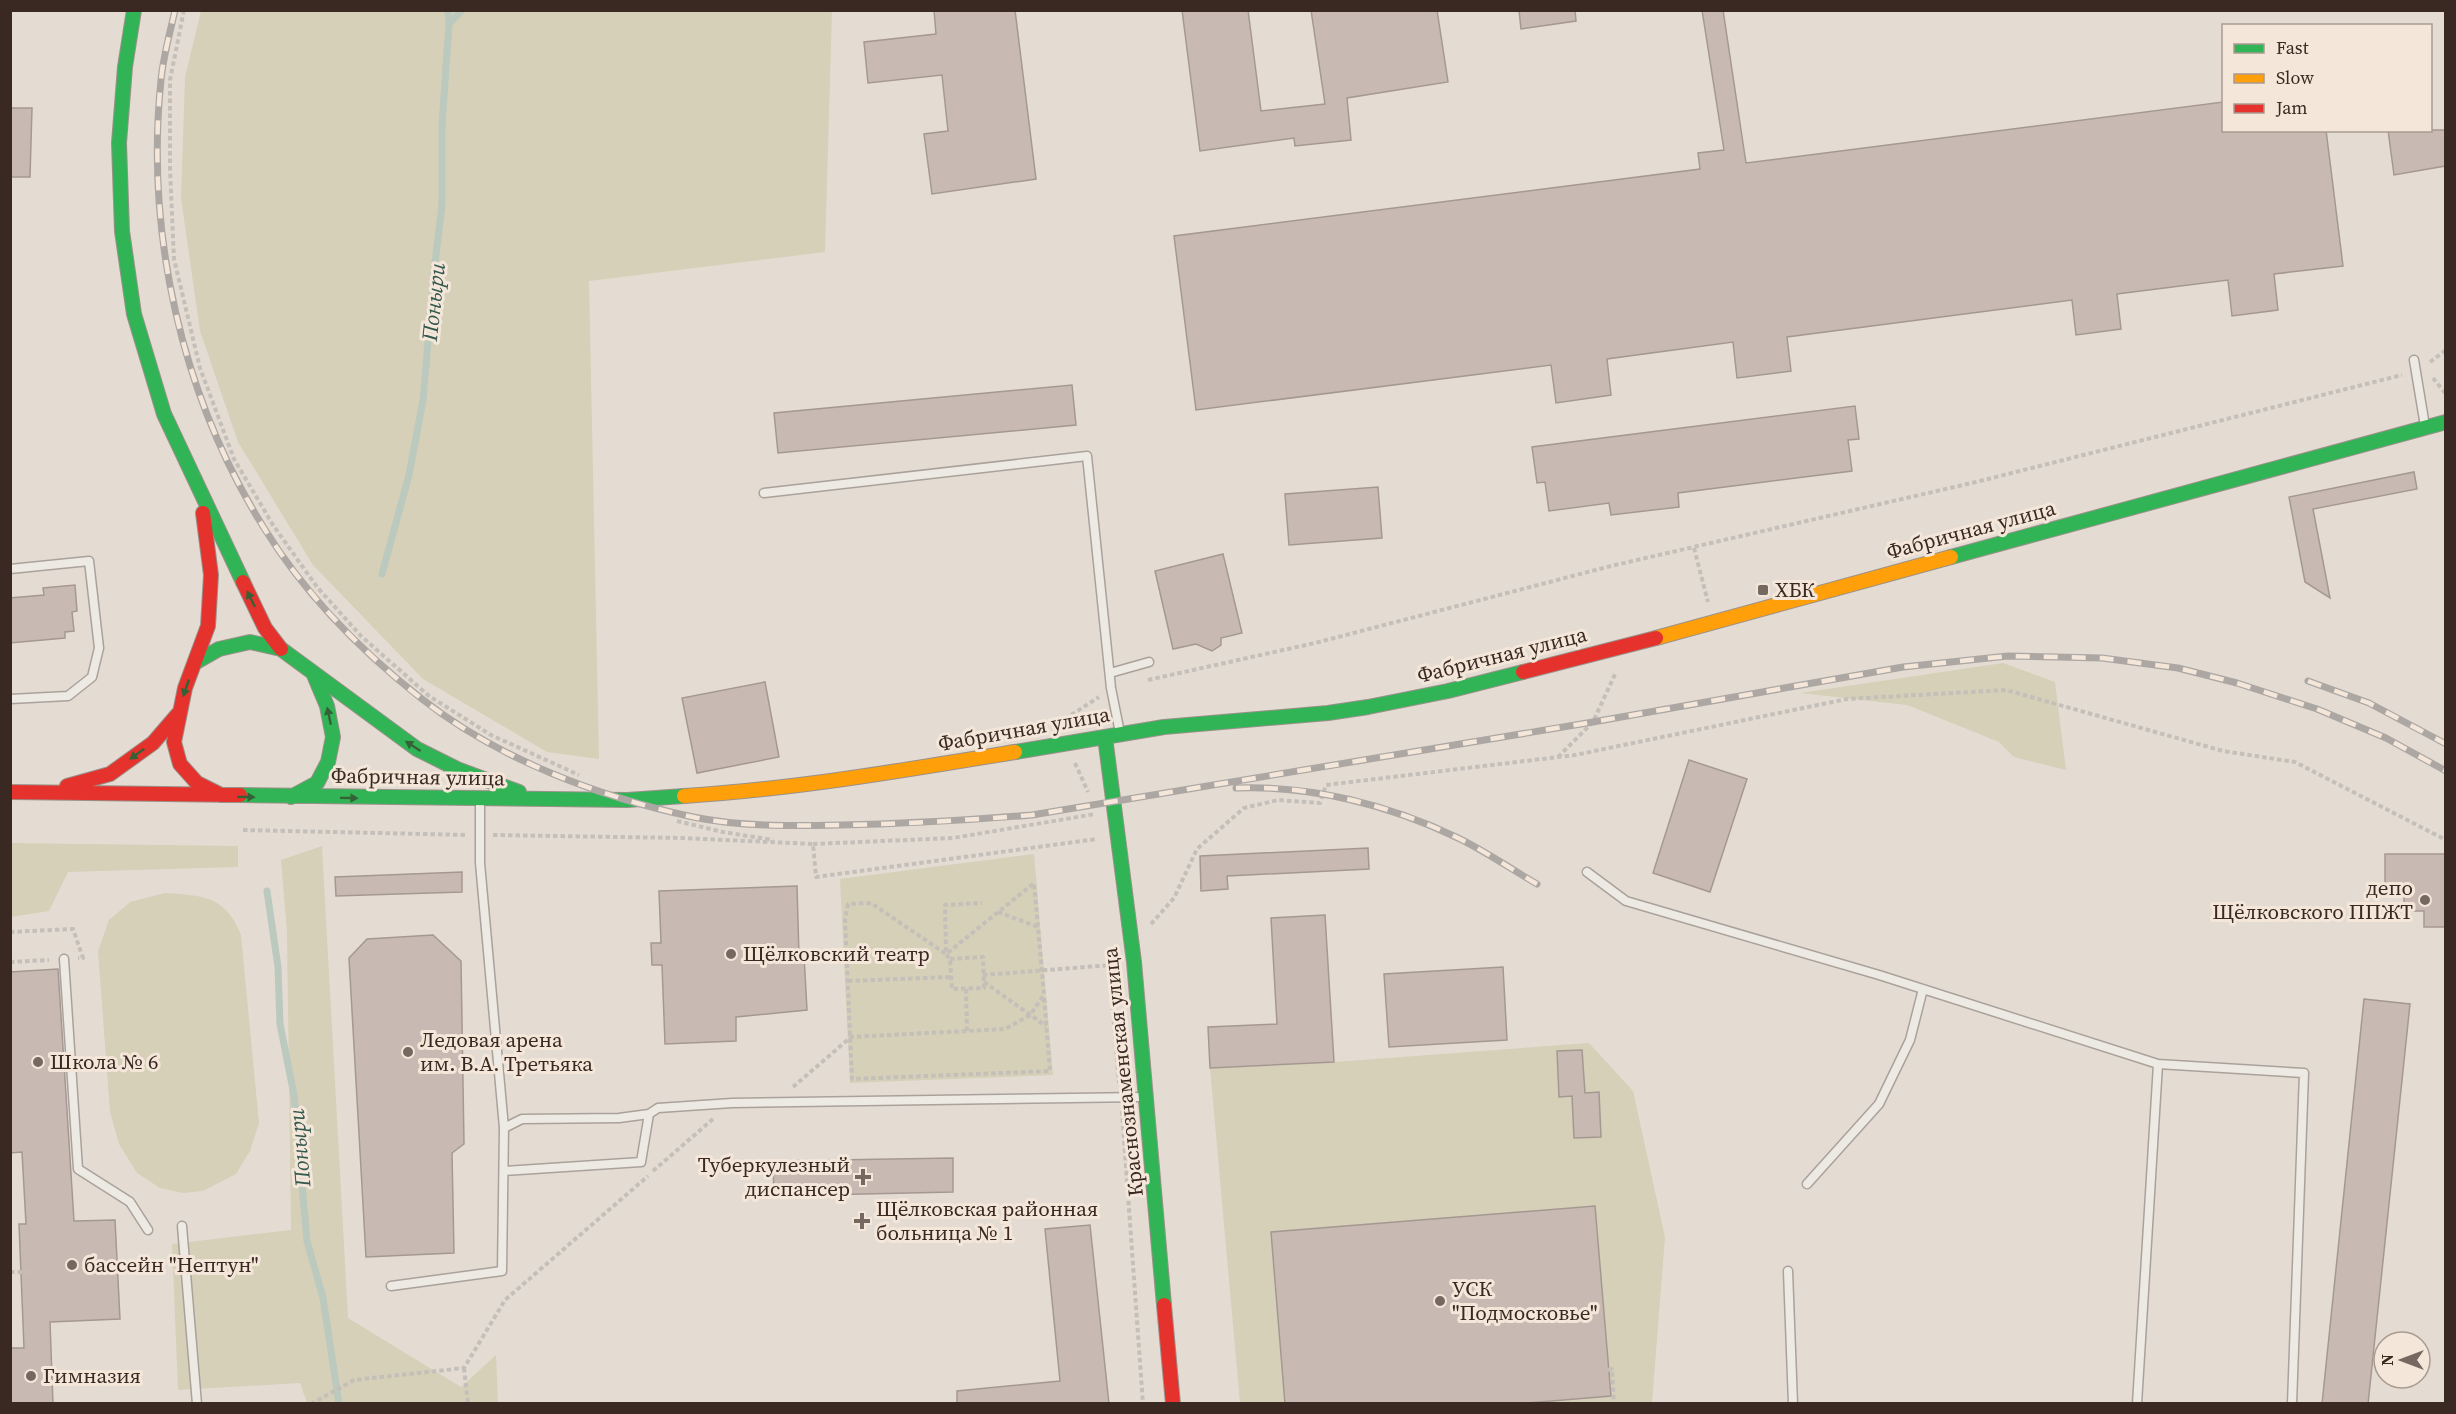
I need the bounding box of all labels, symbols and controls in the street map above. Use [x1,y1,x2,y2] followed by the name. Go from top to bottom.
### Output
[2222,24,2432,132] legend
[2276,35,2309,60] text: Fast
[2276,65,2314,90] text: Slow
[2275,95,2308,120] text: Jam
[414,261,452,344] water label: Поныри
[1883,493,2059,566] street label: Фабричная улица
[1775,575,1815,604] place label: ХБК
[1756,583,1770,597] marker: ХБК
[247,590,256,607] one-way arrow
[1414,619,1590,690] street label: Фабричная улица
[180,679,190,697] one-way arrow
[936,699,1112,758] street label: Фабричная улица
[324,707,333,726] one-way arrow
[405,741,421,752] one-way arrow
[129,748,144,760] one-way arrow
[331,760,505,793] street label: Фабричная улица
[236,792,255,801] one-way arrow
[340,793,359,803] one-way arrow
[2212,873,2413,926] place label: депо Щёлковского ППЖТ
[2418,893,2432,907] marker: депо Щёлковского ППЖТ
[743,939,930,968] place label: Щёлковский театр
[1095,946,1150,1198] street label: Краснознаменская улица
[724,947,738,961] marker: Щёлковский театр
[420,1025,593,1078] place label: Ледовая арена им. В.А. Третьяка
[401,1045,415,1059] marker: Ледовая арена им. В.А. Третьяка
[50,1047,159,1076] place label: Школа № 6
[31,1055,45,1069] marker: Школа № 6
[281,1107,317,1189] water label: Поныри
[698,1150,850,1203] place label: Туберкулезный диспансер
[854,1168,872,1186] marker: Туберкулезный диспансер
[876,1194,1098,1247] place label: Щёлковская районная больница № 1
[853,1212,871,1230] marker: Щёлковская районная больница № 1
[84,1250,258,1279] place label: бассейн "Нептун"
[65,1258,79,1272] marker: бассейн "Нептун"
[1452,1274,1597,1327] place label: УСК "Подмосковье"
[1433,1294,1447,1308] marker: УСК "Подмосковье"
[2372,1330,2432,1390] north arrow
[2376,1354,2398,1366] text: N
[43,1361,141,1390] place label: Гимназия
[24,1369,38,1383] marker: Гимназия

